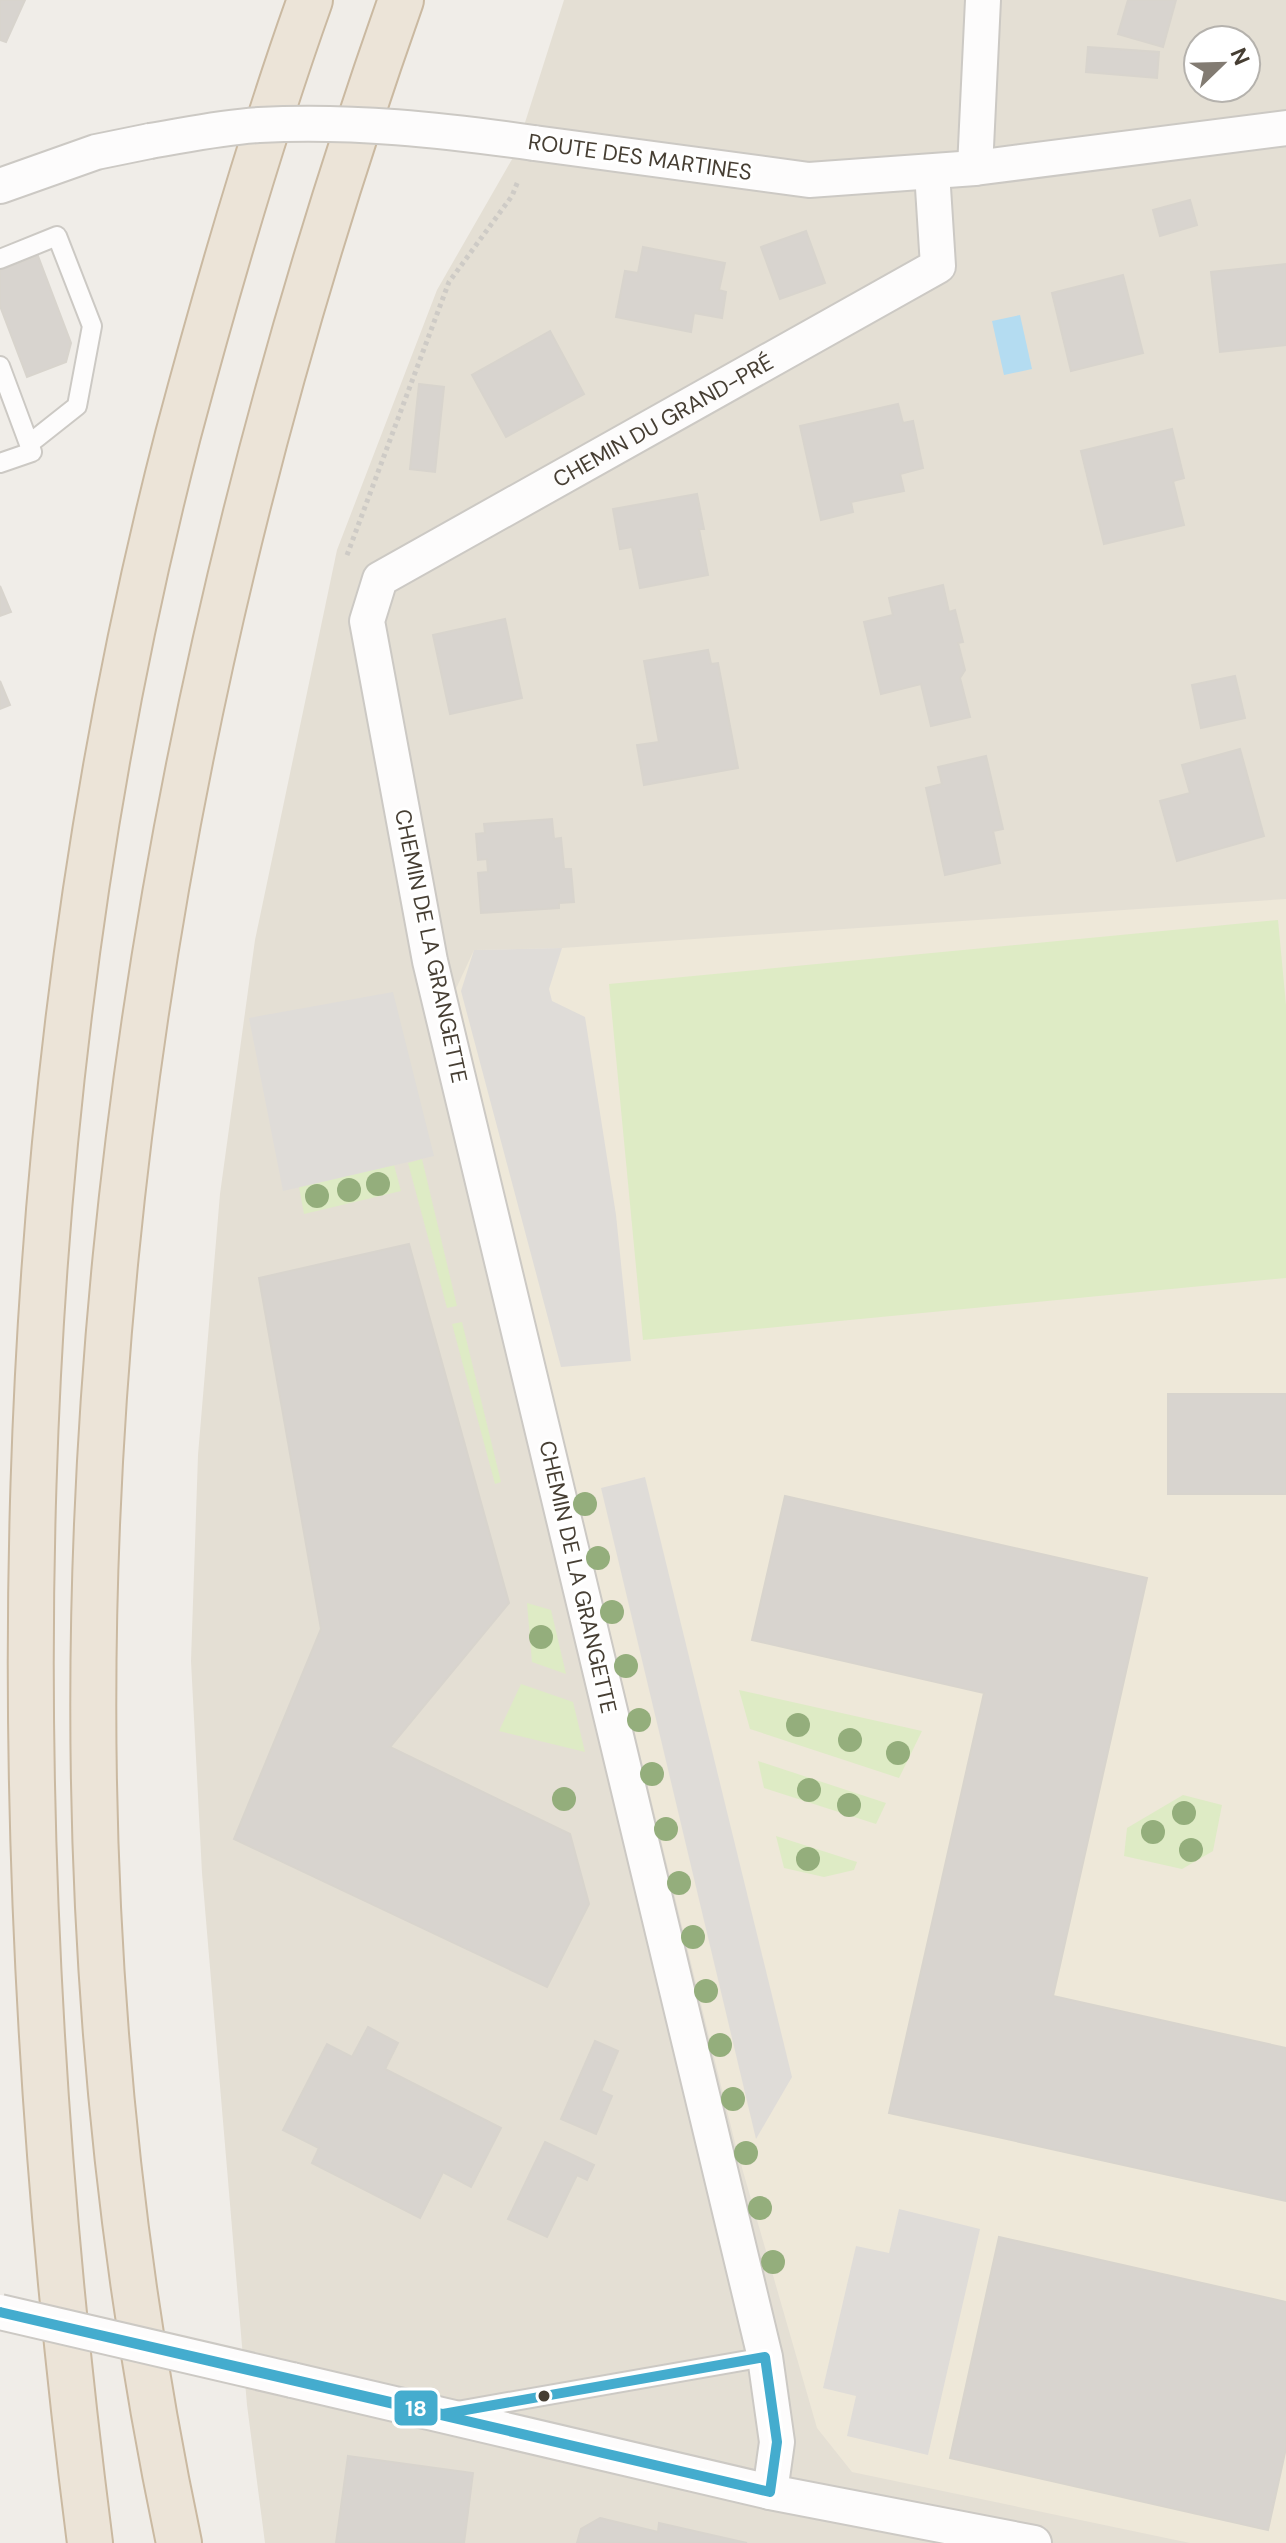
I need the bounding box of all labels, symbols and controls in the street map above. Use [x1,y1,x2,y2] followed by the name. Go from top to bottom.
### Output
[1182,24,1262,104] north arrow
[1223,43,1256,69] text: N
[526,127,754,187] street label: ROUTE DES MARTINES
[547,347,778,494] street label: CHEMIN DU GRAND-PRÉ
[388,806,474,1086] street label: CHEMIN DE LA GRANGETTE
[532,1438,624,1716] street label: CHEMIN DE LA GRANGETTE
[536,2388,552,2404] unlabelled marker
[393,2389,439,2427] line badge: 18
[405,2394,427,2423] text: 18

